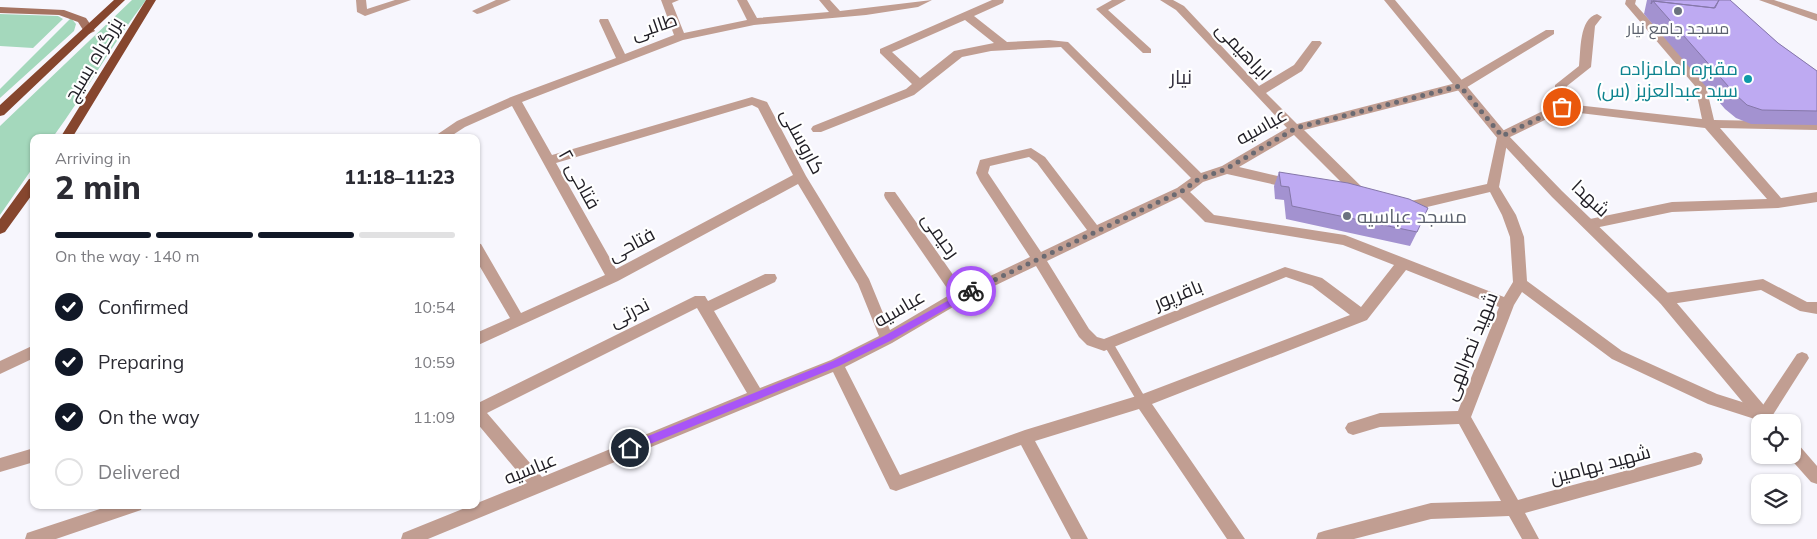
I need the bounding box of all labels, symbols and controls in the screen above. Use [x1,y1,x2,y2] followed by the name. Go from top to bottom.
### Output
[1672,5,1684,17] marker: مسجد جامع نیار
[628,7,680,45] street label: طالبی
[58,12,129,107] street label: بزرگراه بسیج
[1211,17,1277,85] street label: ابراهیمی
[1626,18,1729,40] place label: مسجد جامع نیار
[1596,56,1738,102] place label: مقبره امامزاده سید عبدالعزیز (س)
[1169,64,1192,89] district label: نیار
[1742,73,1754,85] marker: مقبره امامزاده سید عبدالعزیز (س)
[1541,86,1583,128] pin
[1548,93,1576,121] icon: bag
[1231,102,1291,150] street label: عباسیه
[776,104,830,178] street label: کاروسلی
[554,145,606,213] street label: فتاحی ۲
[55,148,131,168] text: Arriving in
[344,165,455,189] text: 11:18–11:23
[55,167,141,207] text: 2 min
[1567,174,1615,222] street label: شهدا
[1357,204,1467,228] place label: مسجد عباسیه
[917,207,965,263] street label: رحیمی
[1341,210,1353,222] marker: مسجد عباسیه
[603,222,659,266] street label: فتاحی
[55,246,200,266] text: On the way · 140 m
[946,266,996,316] courier
[1149,273,1206,316] street label: باقرپور
[957,277,985,305] icon: bike
[869,284,929,332] street label: عباسیه
[1437,288,1503,404] street label: شهید نصرالهی
[605,292,653,332] street label: ندرتی
[55,293,83,321] icon: check
[98,295,189,319] text: Confirmed
[413,297,455,317] text: 10:54
[55,348,83,376] icon: check
[98,350,184,374] text: Preparing
[413,352,455,372] text: 10:59
[55,403,83,431] icon: check
[98,405,200,429] text: On the way
[413,407,455,427] text: 11:09
[1751,414,1801,524] map controls
[1751,414,1801,464] button: locate
[609,427,651,469] pin
[616,434,644,462] icon: home
[1547,439,1653,489] street label: شهید بهامین
[500,447,560,489] street label: عباسیه
[98,460,180,484] text: Delivered
[1751,474,1801,524] button: layers

